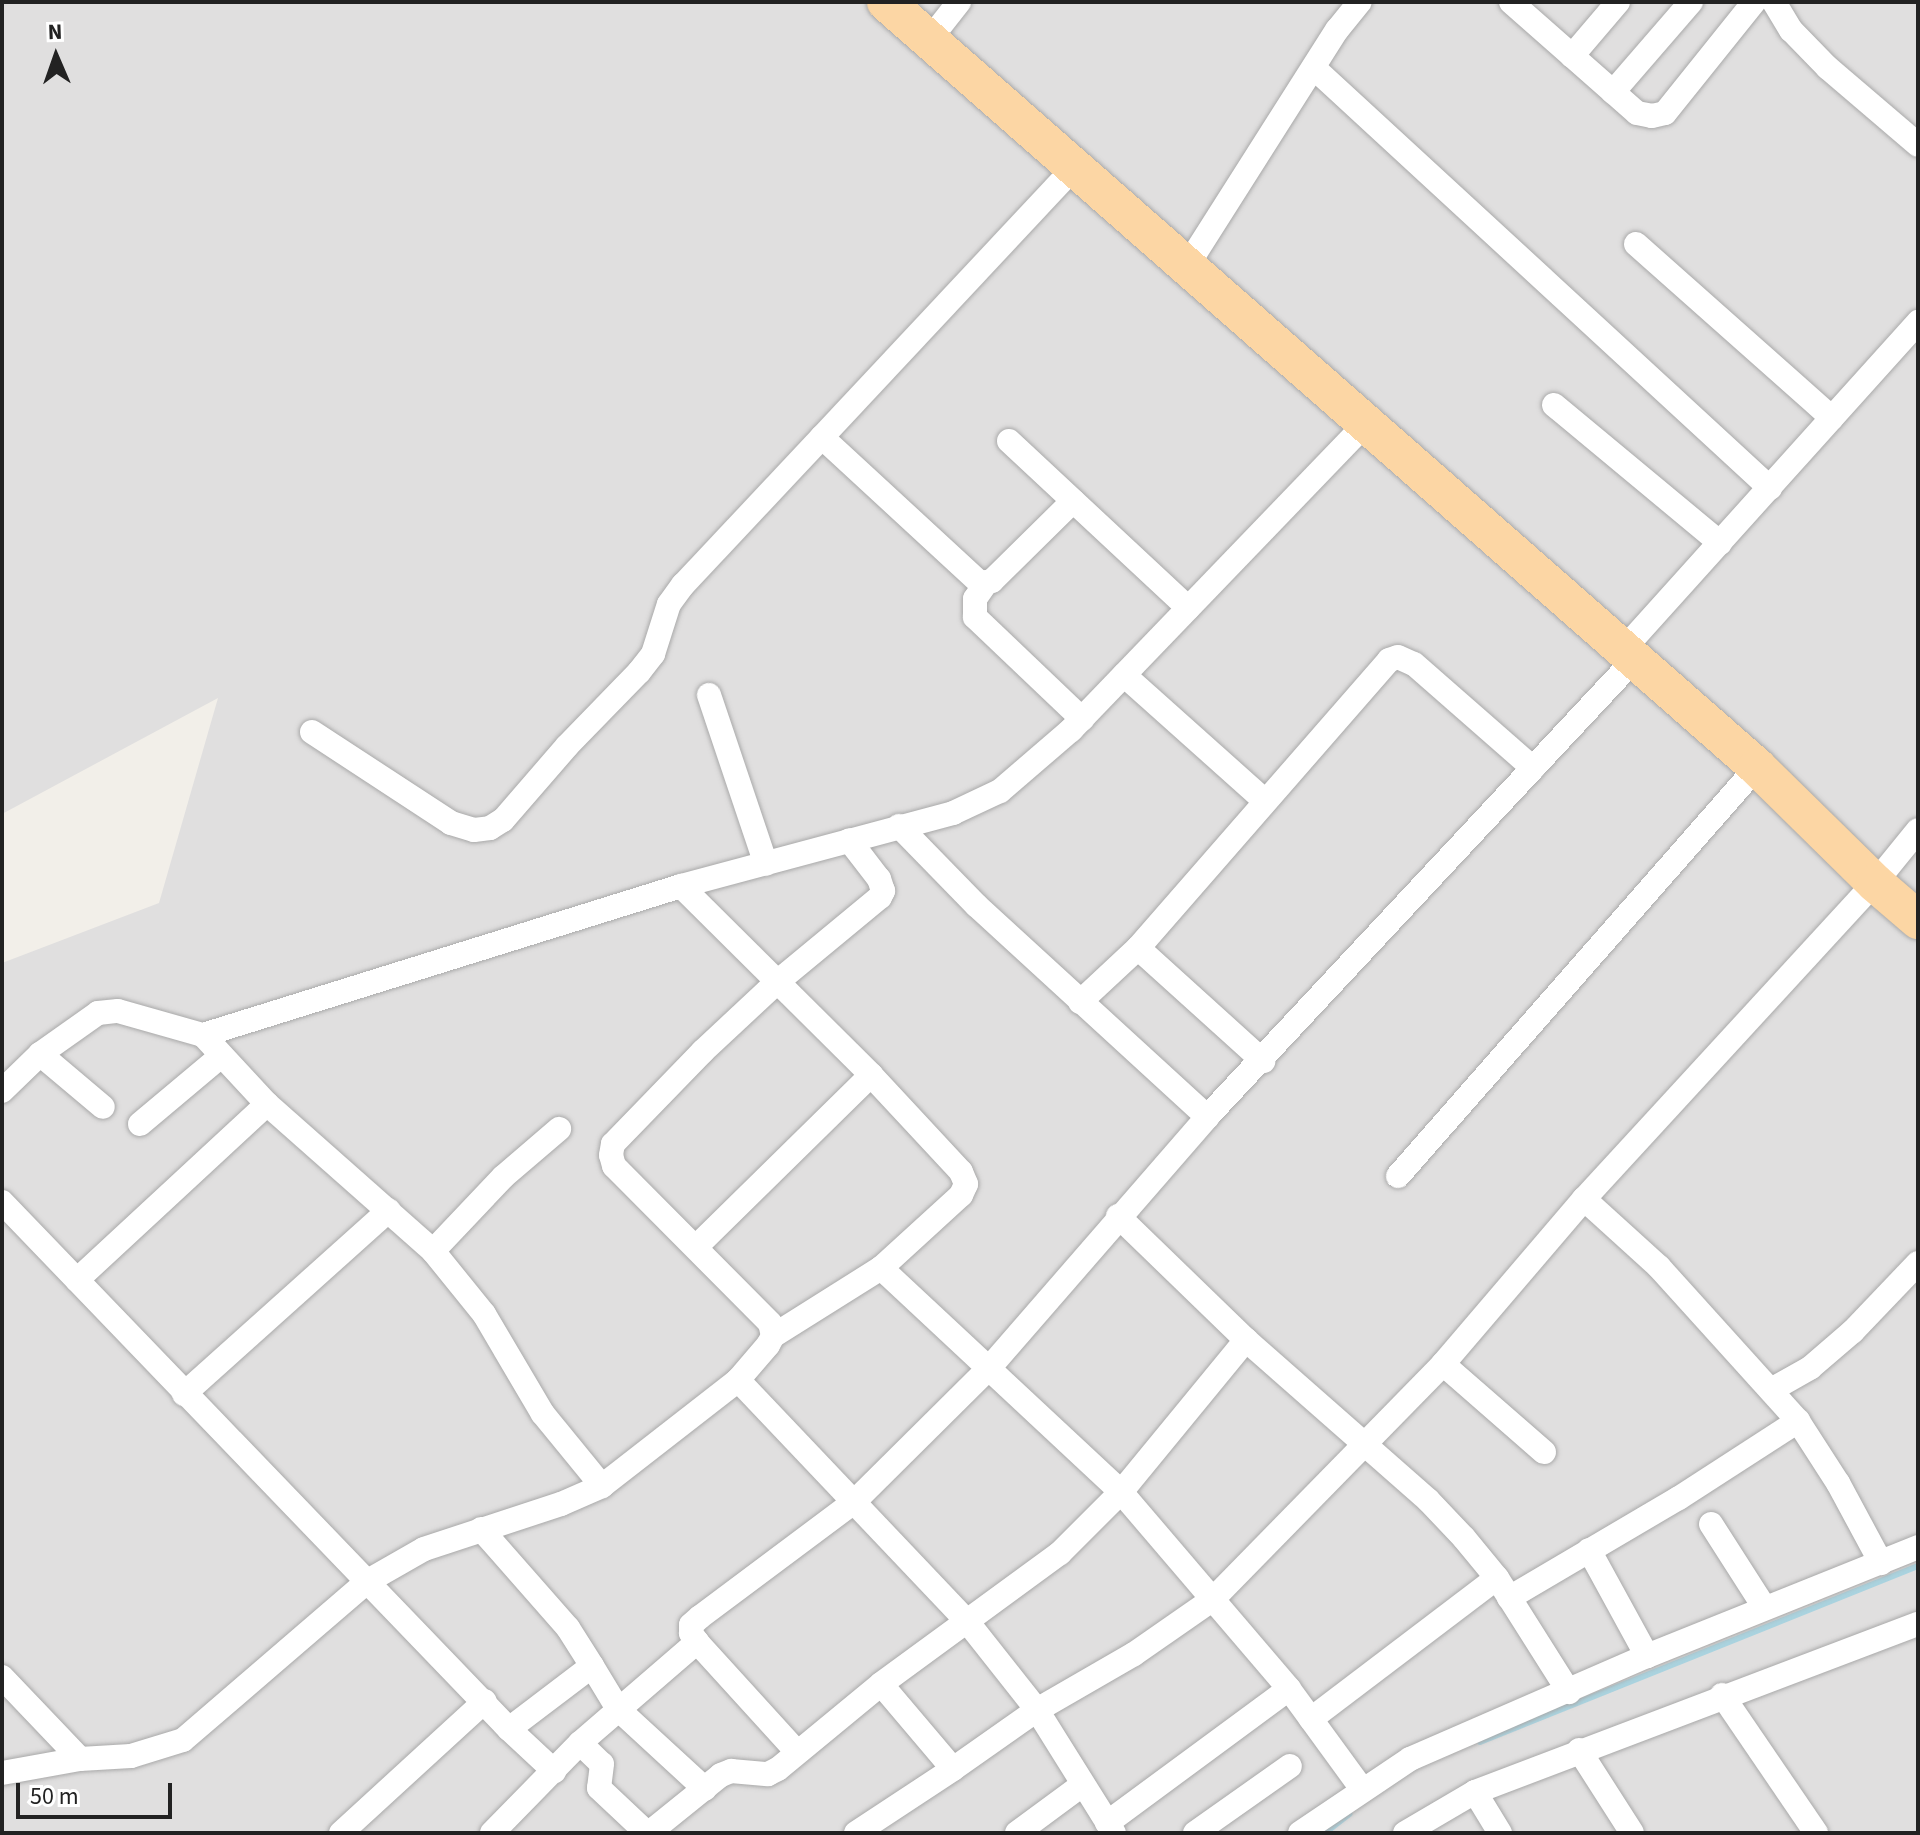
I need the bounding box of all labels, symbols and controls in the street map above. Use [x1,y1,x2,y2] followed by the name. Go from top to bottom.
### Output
[16,16,96,96] north arrow
[47,16,63,48] text: N
[20,1767,176,1817] scale bar
[30,1779,79,1814] text: 50 m

